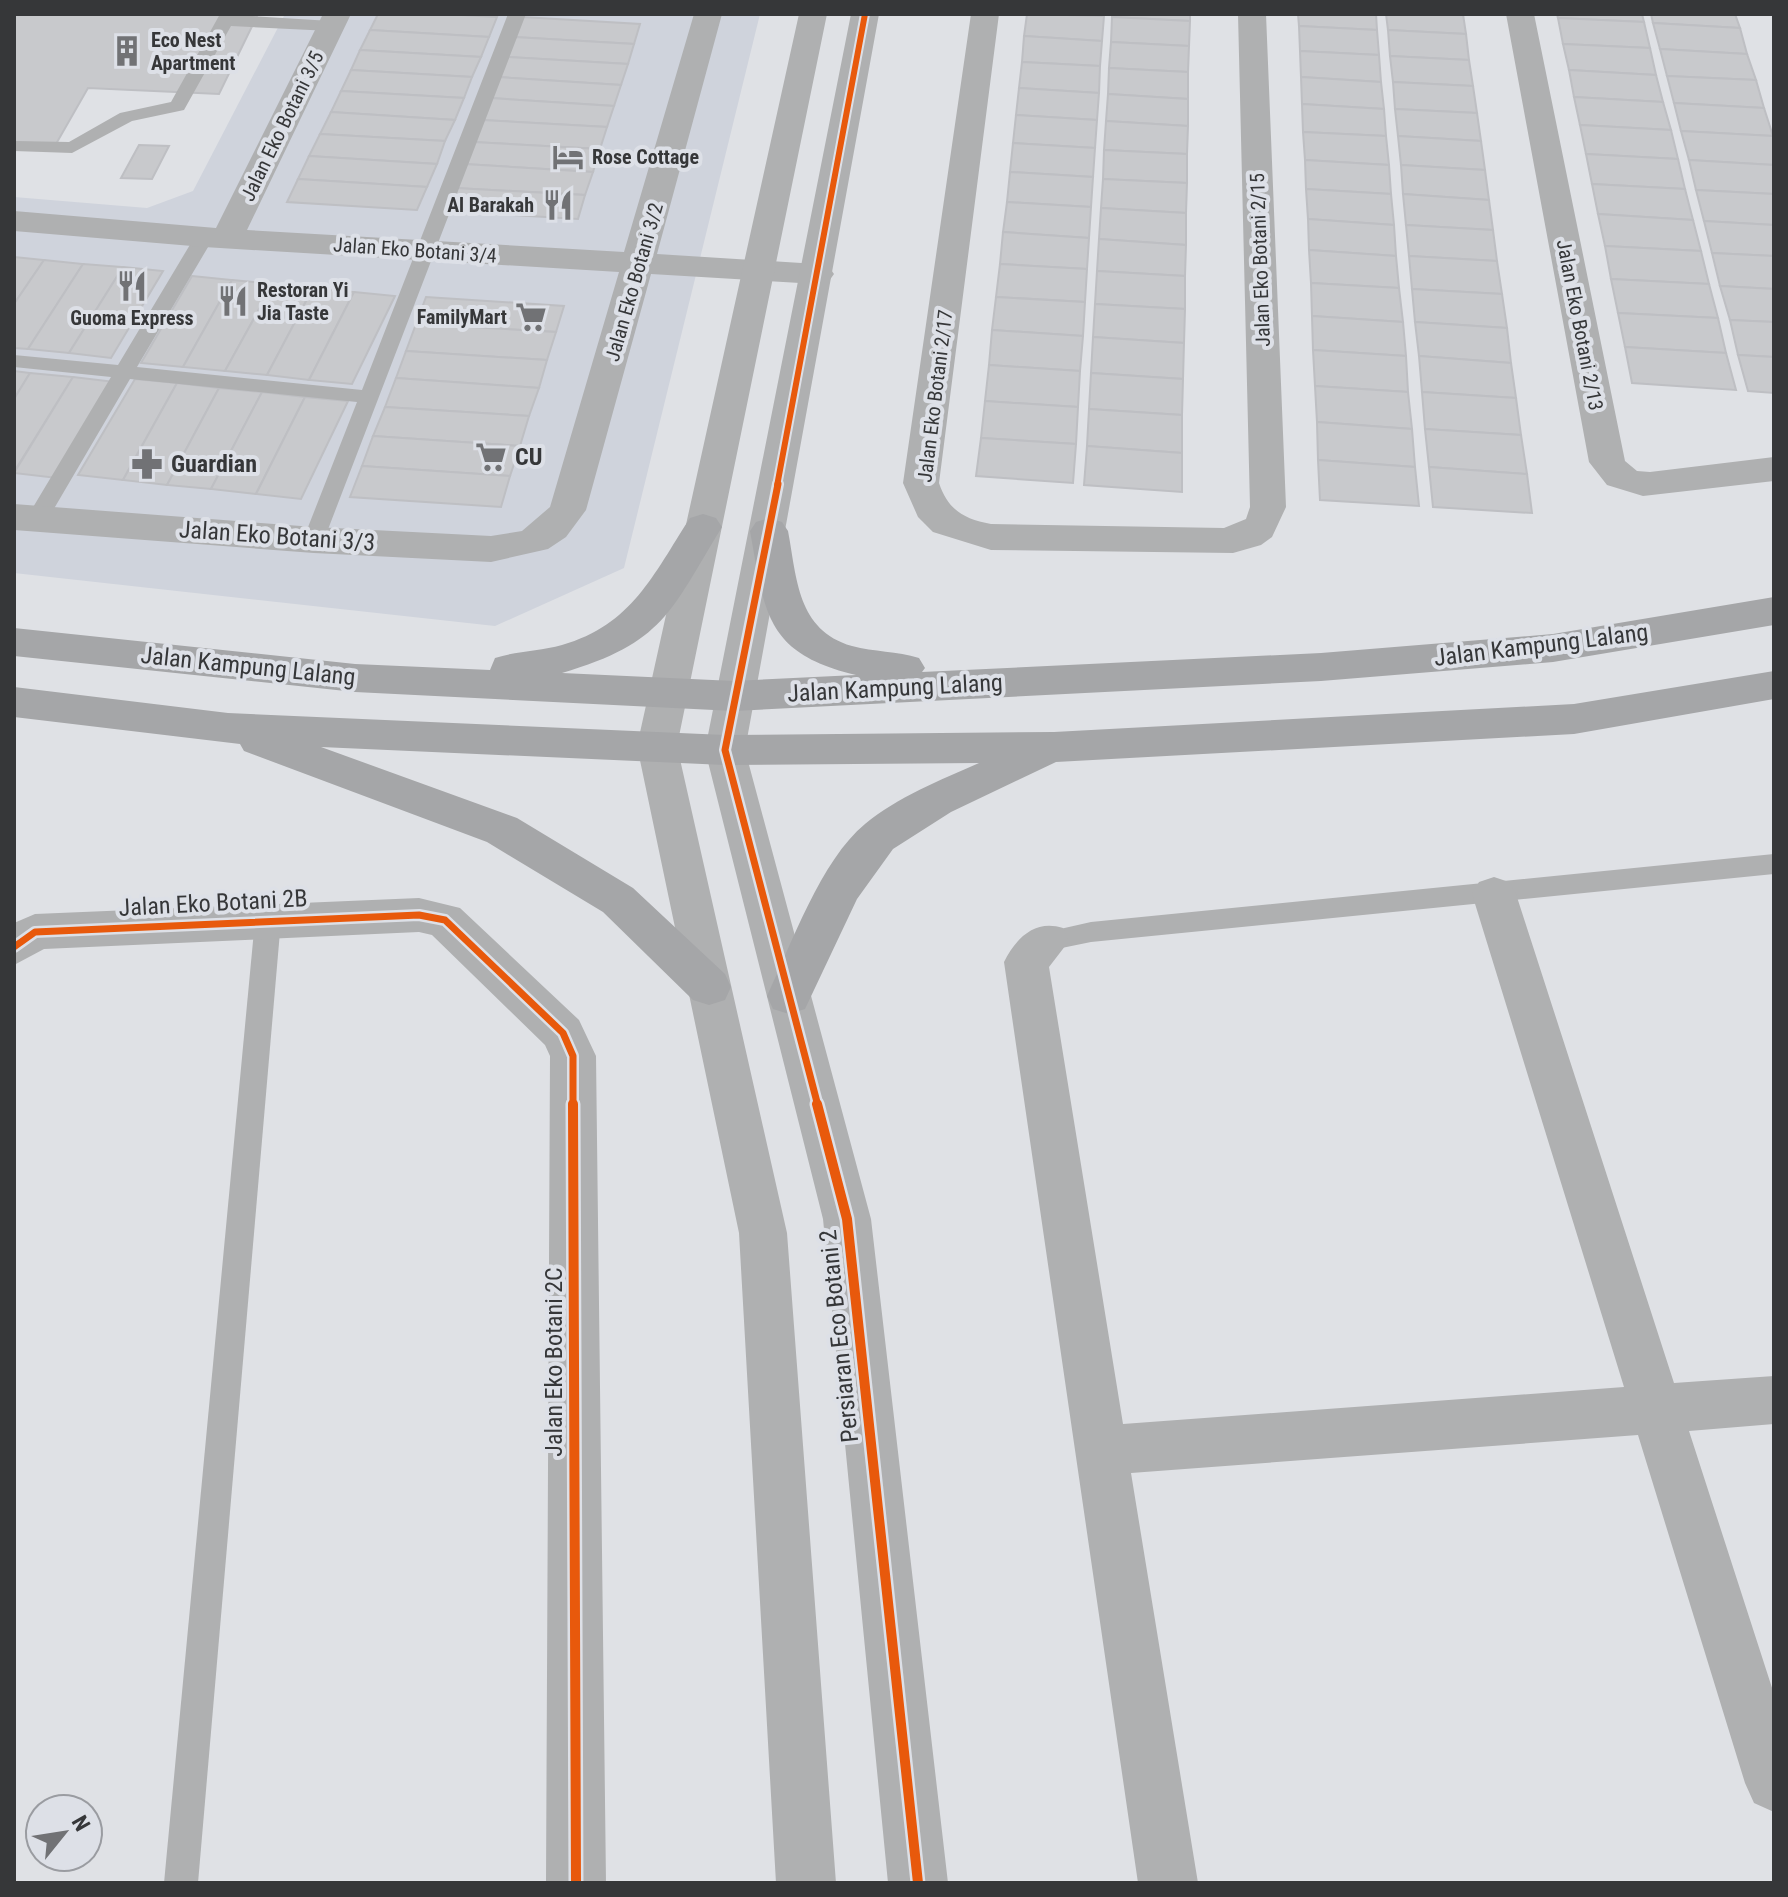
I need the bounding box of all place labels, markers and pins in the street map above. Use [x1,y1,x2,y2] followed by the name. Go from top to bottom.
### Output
[151,28,235,75] place label: Eco Nest Apartment
[110,34,144,68] building icon: Eco Nest Apartment
[551,140,585,174] hotel icon: Rose Cottage
[592,145,699,169] place label: Rose Cottage
[541,188,575,222] restaurant icon: Al Barakah
[447,193,534,217] place label: Al Barakah
[115,269,149,303] restaurant icon: Guoma Express
[257,278,349,325] place label: Restoran Yi Jia Taste
[216,284,250,318] restaurant icon: Restoran Yi Jia Taste
[514,300,548,334] supermarket icon: FamilyMart
[417,305,507,329] place label: FamilyMart
[70,306,194,330] place label: Guoma Express
[474,440,508,474] supermarket icon: CU
[515,443,542,471] place label: CU
[130,447,164,481] pharmacy icon: Guardian
[171,450,257,478] place label: Guardian

